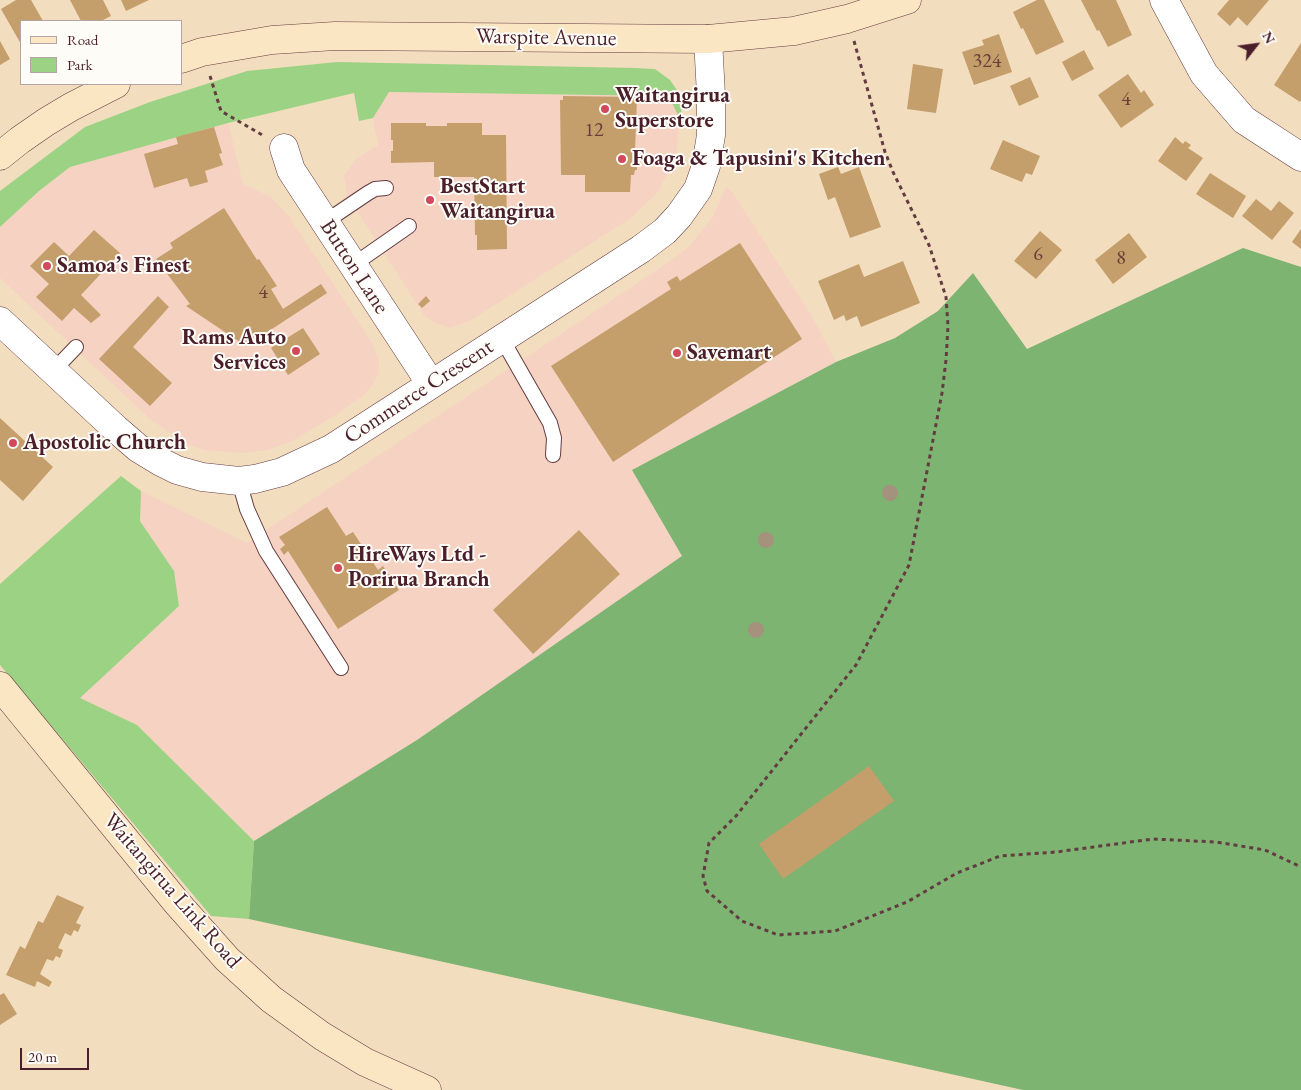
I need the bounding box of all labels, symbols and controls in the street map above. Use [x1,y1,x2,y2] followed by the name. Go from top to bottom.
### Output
[20,20,182,85] legend
[1231,20,1281,70] north arrow
[475,24,617,52] street label: Warspite Avenue
[1258,28,1280,47] text: N
[67,30,98,49] text: Road
[973,50,1001,74] house number: 324
[67,55,93,74] text: Park
[615,83,730,134] place label: Waitangirua Superstore
[1121,88,1131,112] house number: 4
[599,103,611,115] marker: Waitangirua Superstore
[584,119,604,143] house number: 12
[632,146,885,172] place label: Foaga & Tapusini's Kitchen
[616,153,628,165] marker: Foaga & Tapusini's Kitchen
[440,174,555,225] place label: BestStart Waitangirua
[424,194,436,206] marker: BestStart Waitangirua
[314,215,394,319] street label: Button Lane
[1033,243,1043,267] house number: 6
[1116,247,1126,271] house number: 8
[57,253,190,279] place label: Samoa’s Finest
[41,260,53,272] marker: Samoa’s Finest
[258,281,268,305] house number: 4
[182,325,286,376] place label: Rams Auto Services
[340,334,498,450] street label: Commerce Crescent
[687,340,771,366] place label: Savemart
[290,345,302,357] marker: Rams Auto Services
[671,347,683,359] marker: Savemart
[23,430,186,456] place label: Apostolic Church
[7,437,19,449] marker: Apostolic Church
[348,542,490,594] place label: HireWays Ltd - Porirua Branch
[332,562,344,574] marker: HireWays Ltd - Porirua Branch
[97,808,247,974] street label: Waitangirua Link Road
[22,1038,91,1070] scale bar
[28,1047,57,1066] text: 20 m

